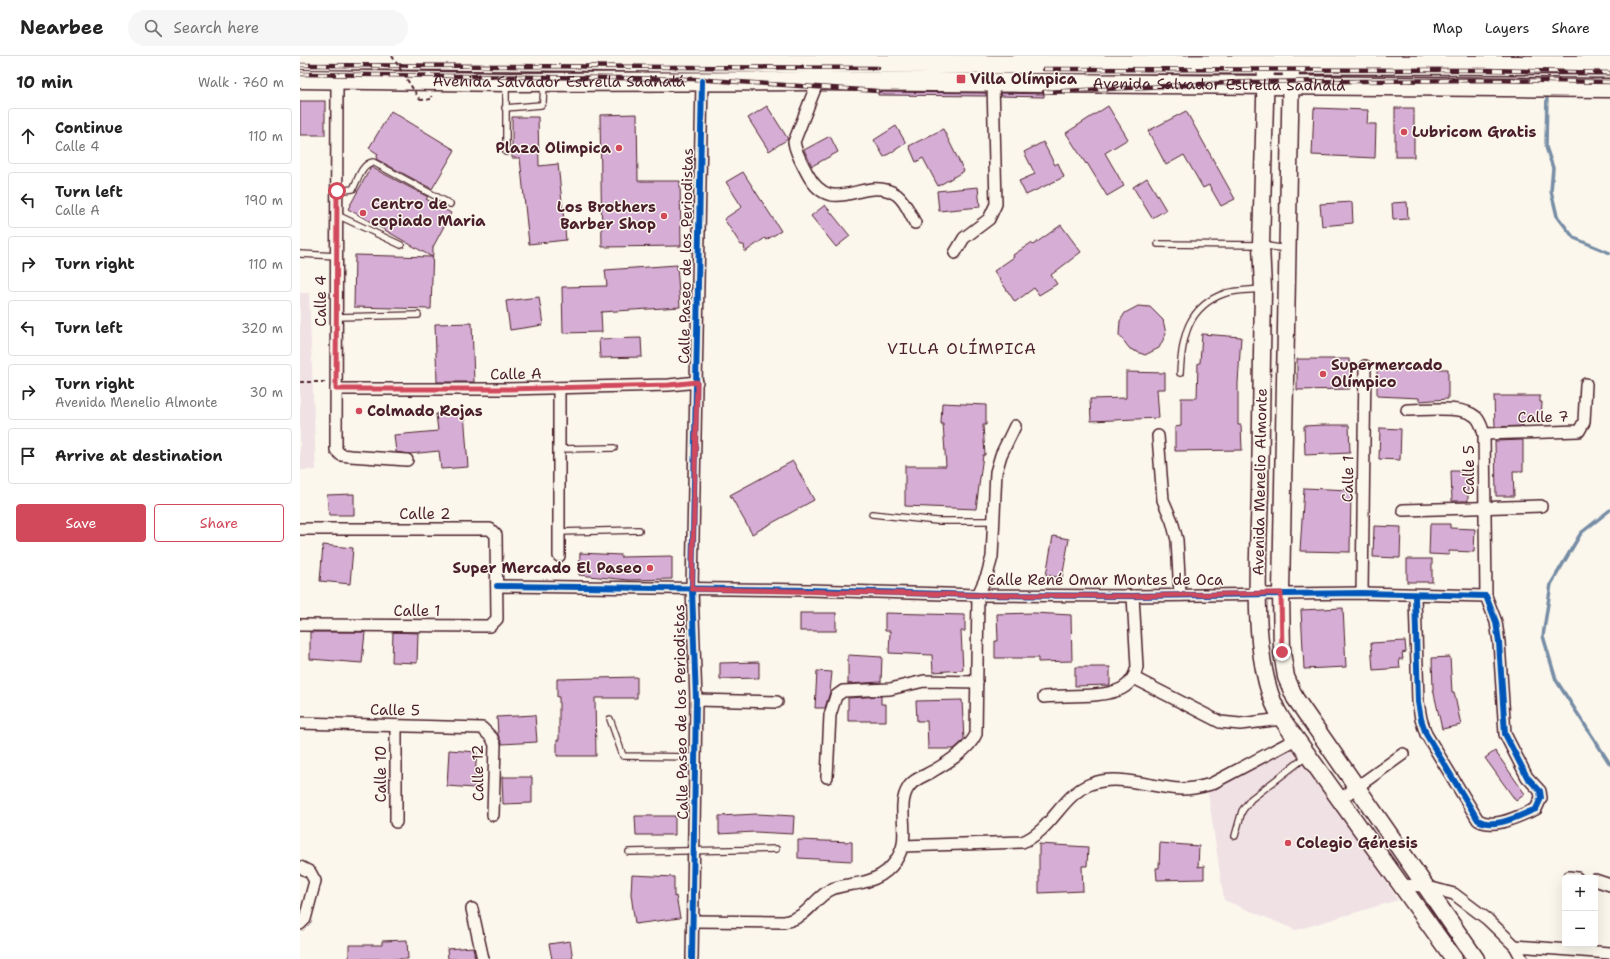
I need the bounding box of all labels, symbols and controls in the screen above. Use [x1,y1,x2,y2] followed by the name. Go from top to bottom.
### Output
[128,10,408,46] search box
[20,15,104,40] text: Nearbee
[142,17,164,39] icon: search
[174,18,259,38] text: Search here
[1433,19,1463,37] text: Map
[1485,19,1529,37] text: Layers
[1551,19,1590,37] text: Share
[970,69,1078,89] place label: Villa Olímpica
[16,71,73,93] text: 10 min
[432,71,686,92] street label: Avenida Salvador Estrella Sadhalá
[955,73,967,85] marker: Villa Olímpica
[1092,73,1346,96] street label: Avenida Salvador Estrella Sadhalá
[198,74,284,91] text: Walk · 760 m
[55,118,123,138] text: Continue
[1412,122,1536,142] place label: Lubricom Gratis
[17,125,39,147] icon: ahead
[1399,127,1409,137] marker: Lubricom Gratis
[248,128,283,145] text: 110 m
[55,138,99,155] text: Calle 4
[495,138,612,158] place label: Plaza Olimpica
[614,143,624,153] marker: Plaza Olimpica
[674,148,698,364] street label: Calle Paseo de los Periodistas
[55,182,123,202] text: Turn left
[328,182,346,200] route start
[17,189,39,211] icon: left
[244,192,283,209] text: 190 m
[371,194,486,231] place label: Centro de copiado Maria
[557,197,656,234] place label: Los Brothers Barber Shop
[55,202,100,219] text: Calle A
[358,208,368,218] marker: Centro de copiado Maria
[659,211,669,221] marker: Los Brothers Barber Shop
[17,253,39,275] icon: right
[55,254,135,274] text: Turn right
[248,256,283,273] text: 110 m
[311,275,331,327] street label: Calle 4
[17,317,39,339] icon: left
[55,318,123,338] text: Turn left
[241,320,283,337] text: 320 m
[887,338,1037,359] district label: VILLA OLÍMPICA
[1331,355,1443,392] place label: Supermercado Olímpico
[490,364,542,384] street label: Calle A
[1318,369,1328,379] marker: Supermercado Olímpico
[55,374,135,394] text: Turn right
[17,381,39,403] icon: right
[249,384,283,401] text: 30 m
[1248,388,1272,576] street label: Avenida Menelio Almonte
[55,394,218,411] text: Avenida Menelio Almonte
[367,401,483,421] place label: Colmado Rojas
[354,406,364,416] marker: Colmado Rojas
[1517,407,1569,427] street label: Calle 7
[17,445,39,467] icon: arrive
[1459,445,1479,495] street label: Calle 5
[55,446,223,466] text: Arrive at destination
[1338,455,1358,503] street label: Calle 1
[16,504,146,542] button: Save
[154,504,284,542] button: Share
[399,504,451,524] street label: Calle 2
[453,558,642,578] place label: Super Mercado El Paseo
[645,563,655,573] marker: Super Mercado El Paseo
[987,570,1224,590] street label: Calle René Omar Montes de Oca
[393,601,441,621] street label: Calle 1
[669,604,693,820] street label: Calle Paseo de los Periodistas
[1273,643,1291,661] route end
[370,700,420,720] street label: Calle 5
[468,744,488,802] street label: Calle 12
[371,745,391,803] street label: Calle 10
[1296,833,1418,853] place label: Colegio Génesis
[1283,838,1293,848] marker: Colegio Génesis
[1562,875,1598,947] map controls
[1562,875,1598,911] button: +
[1562,911,1598,947] button: −

